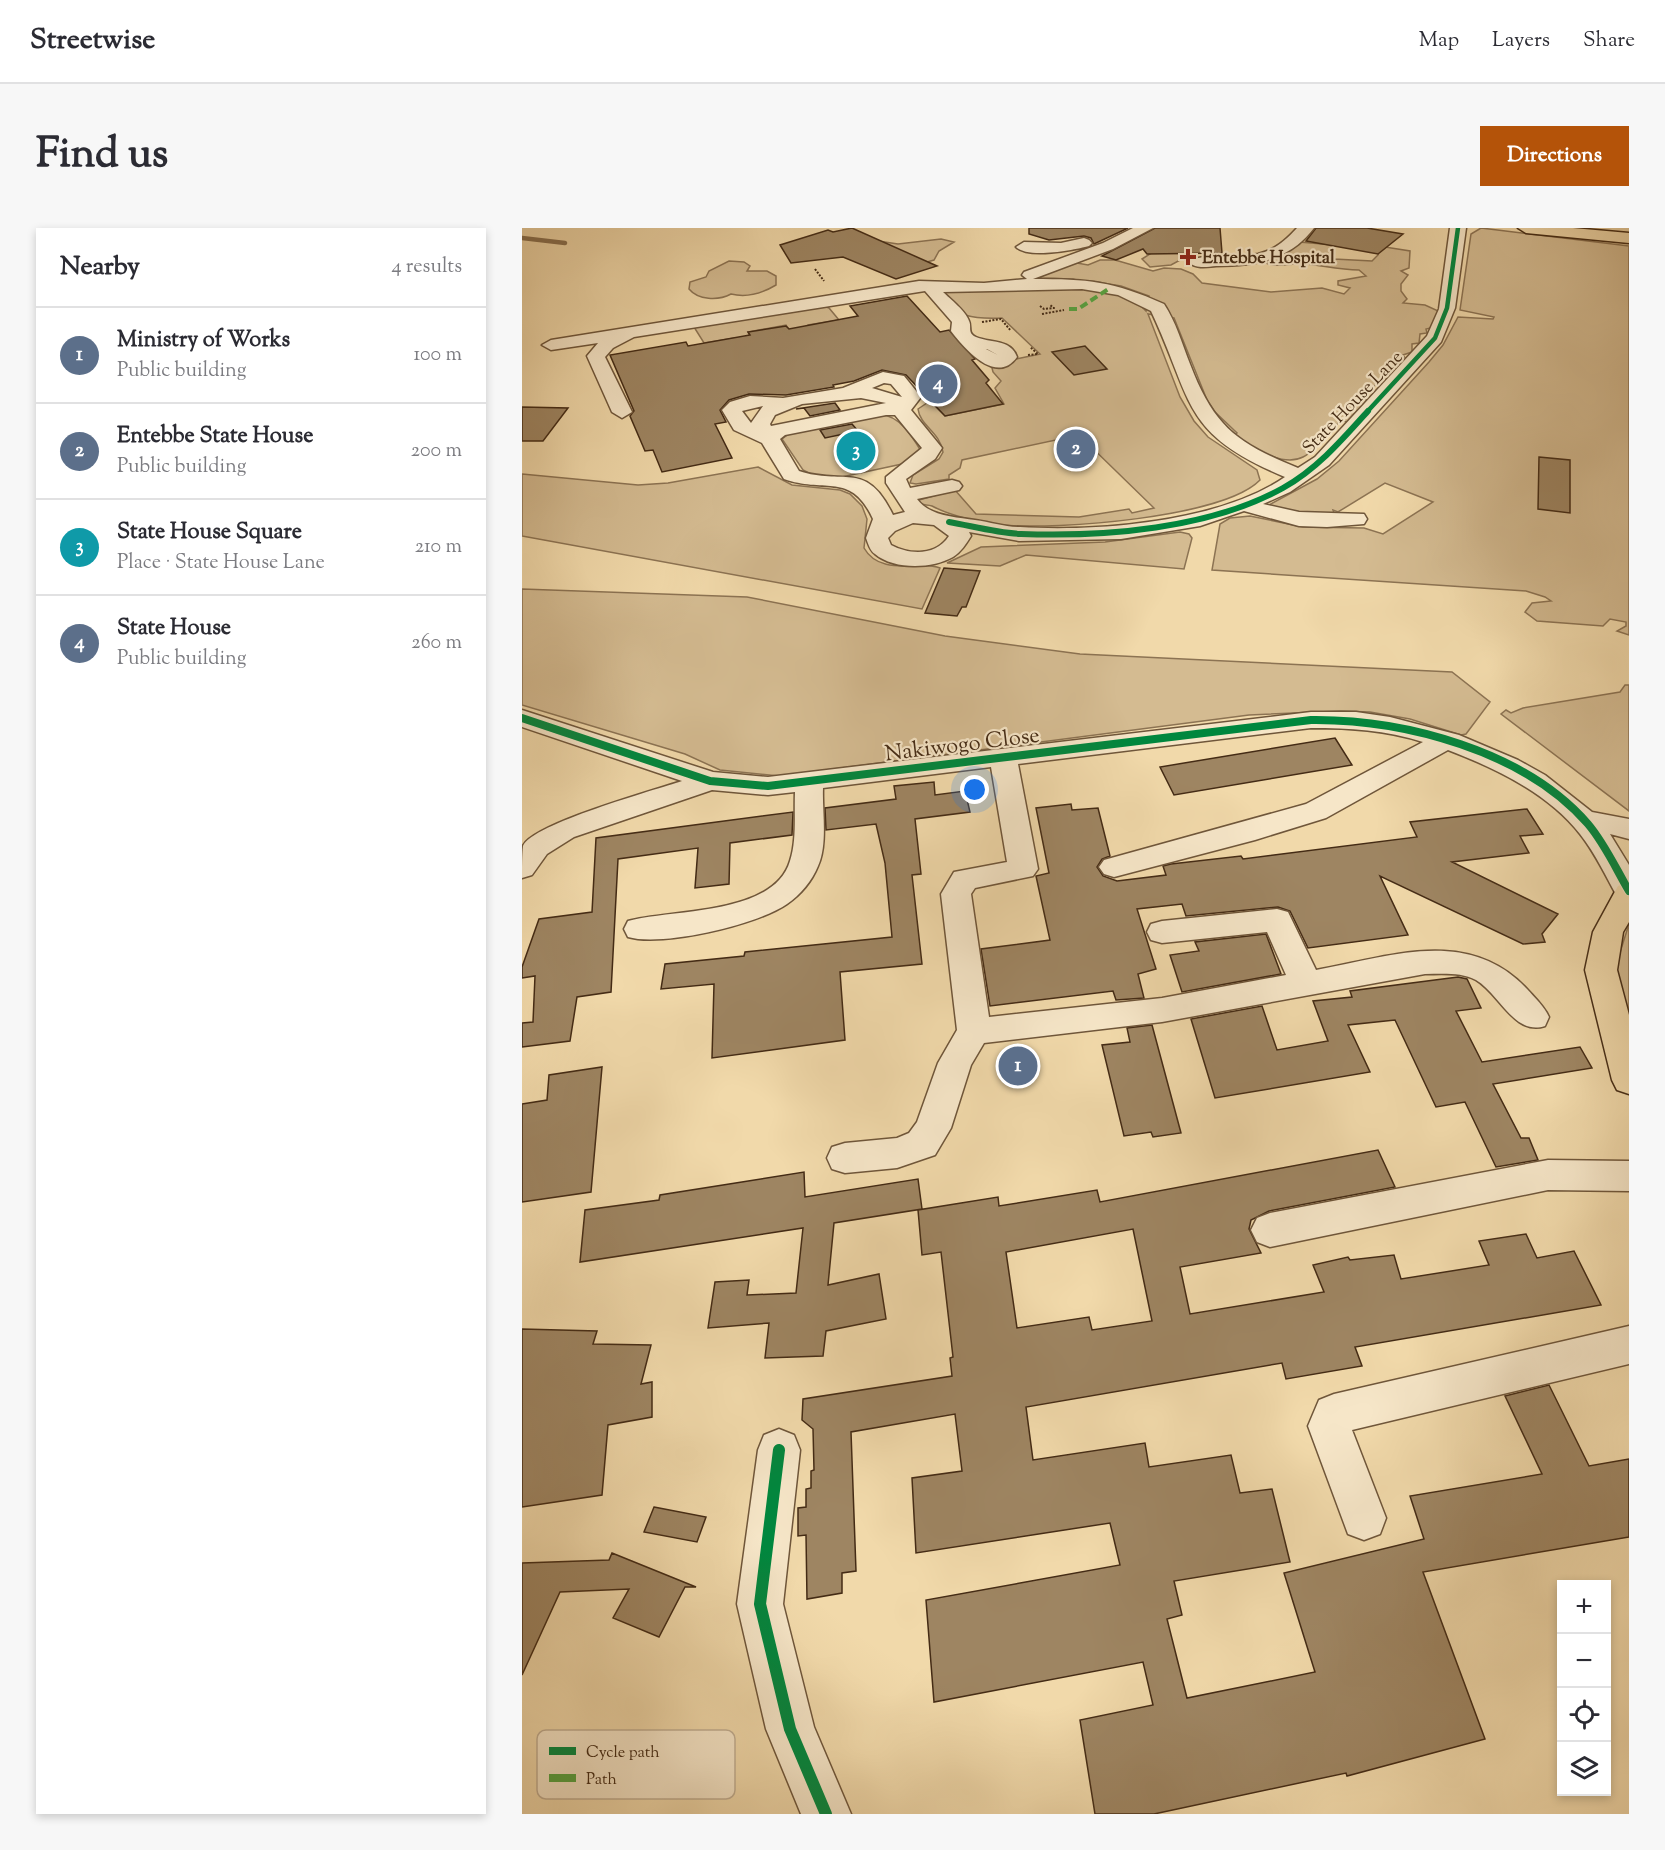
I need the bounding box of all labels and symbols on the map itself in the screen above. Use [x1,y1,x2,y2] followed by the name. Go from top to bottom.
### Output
[1202,246,1336,272] place label: Entebbe Hospital
[1179,248,1197,266] marker: Entebbe Hospital
[1297,346,1410,461] street label: State House Lane
[918,362,958,406] pin: 4
[1056,426,1096,472] pin: 2
[836,428,876,474] pin: 3
[883,721,1042,771] street label: Nakiwogo Close
[960,775,989,804] your location
[998,1044,1038,1088] pin: 1
[537,1730,735,1799] legend
[586,1742,660,1765] text: Cycle path
[586,1769,617,1792] text: Path

